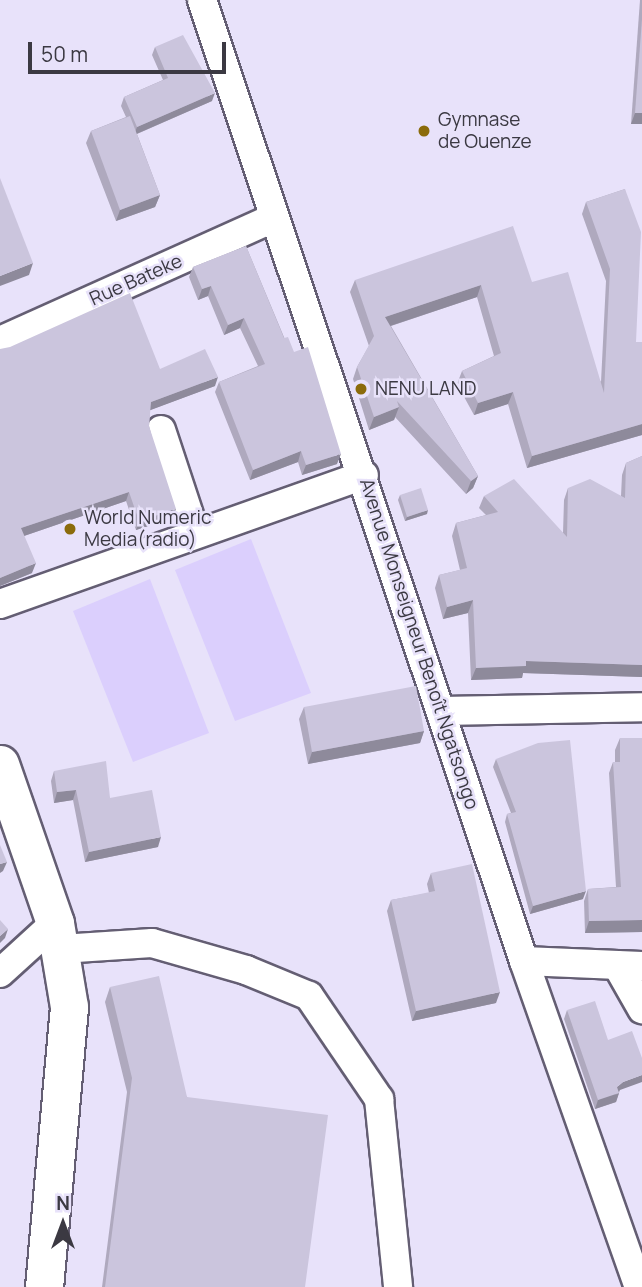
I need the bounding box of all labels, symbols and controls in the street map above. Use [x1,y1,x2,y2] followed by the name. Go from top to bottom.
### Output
[32,28,229,72] scale bar
[41,40,88,68] text: 50 m
[438,109,532,153] place label: Gymnase de Ouenze
[416,123,432,139] marker: Gymnase de Ouenze
[86,249,186,311] street label: Rue Bateke
[375,378,476,400] place label: NENU LAND
[353,381,369,397] marker: NENU LAND
[355,476,483,812] street label: Avenue Monseigneur Benoît Ngatsongo
[84,507,211,551] place label: World Numeric Media(radio)
[62,521,78,537] marker: World Numeric Media(radio)
[28,1189,98,1259] north arrow
[56,1190,70,1216] text: N

